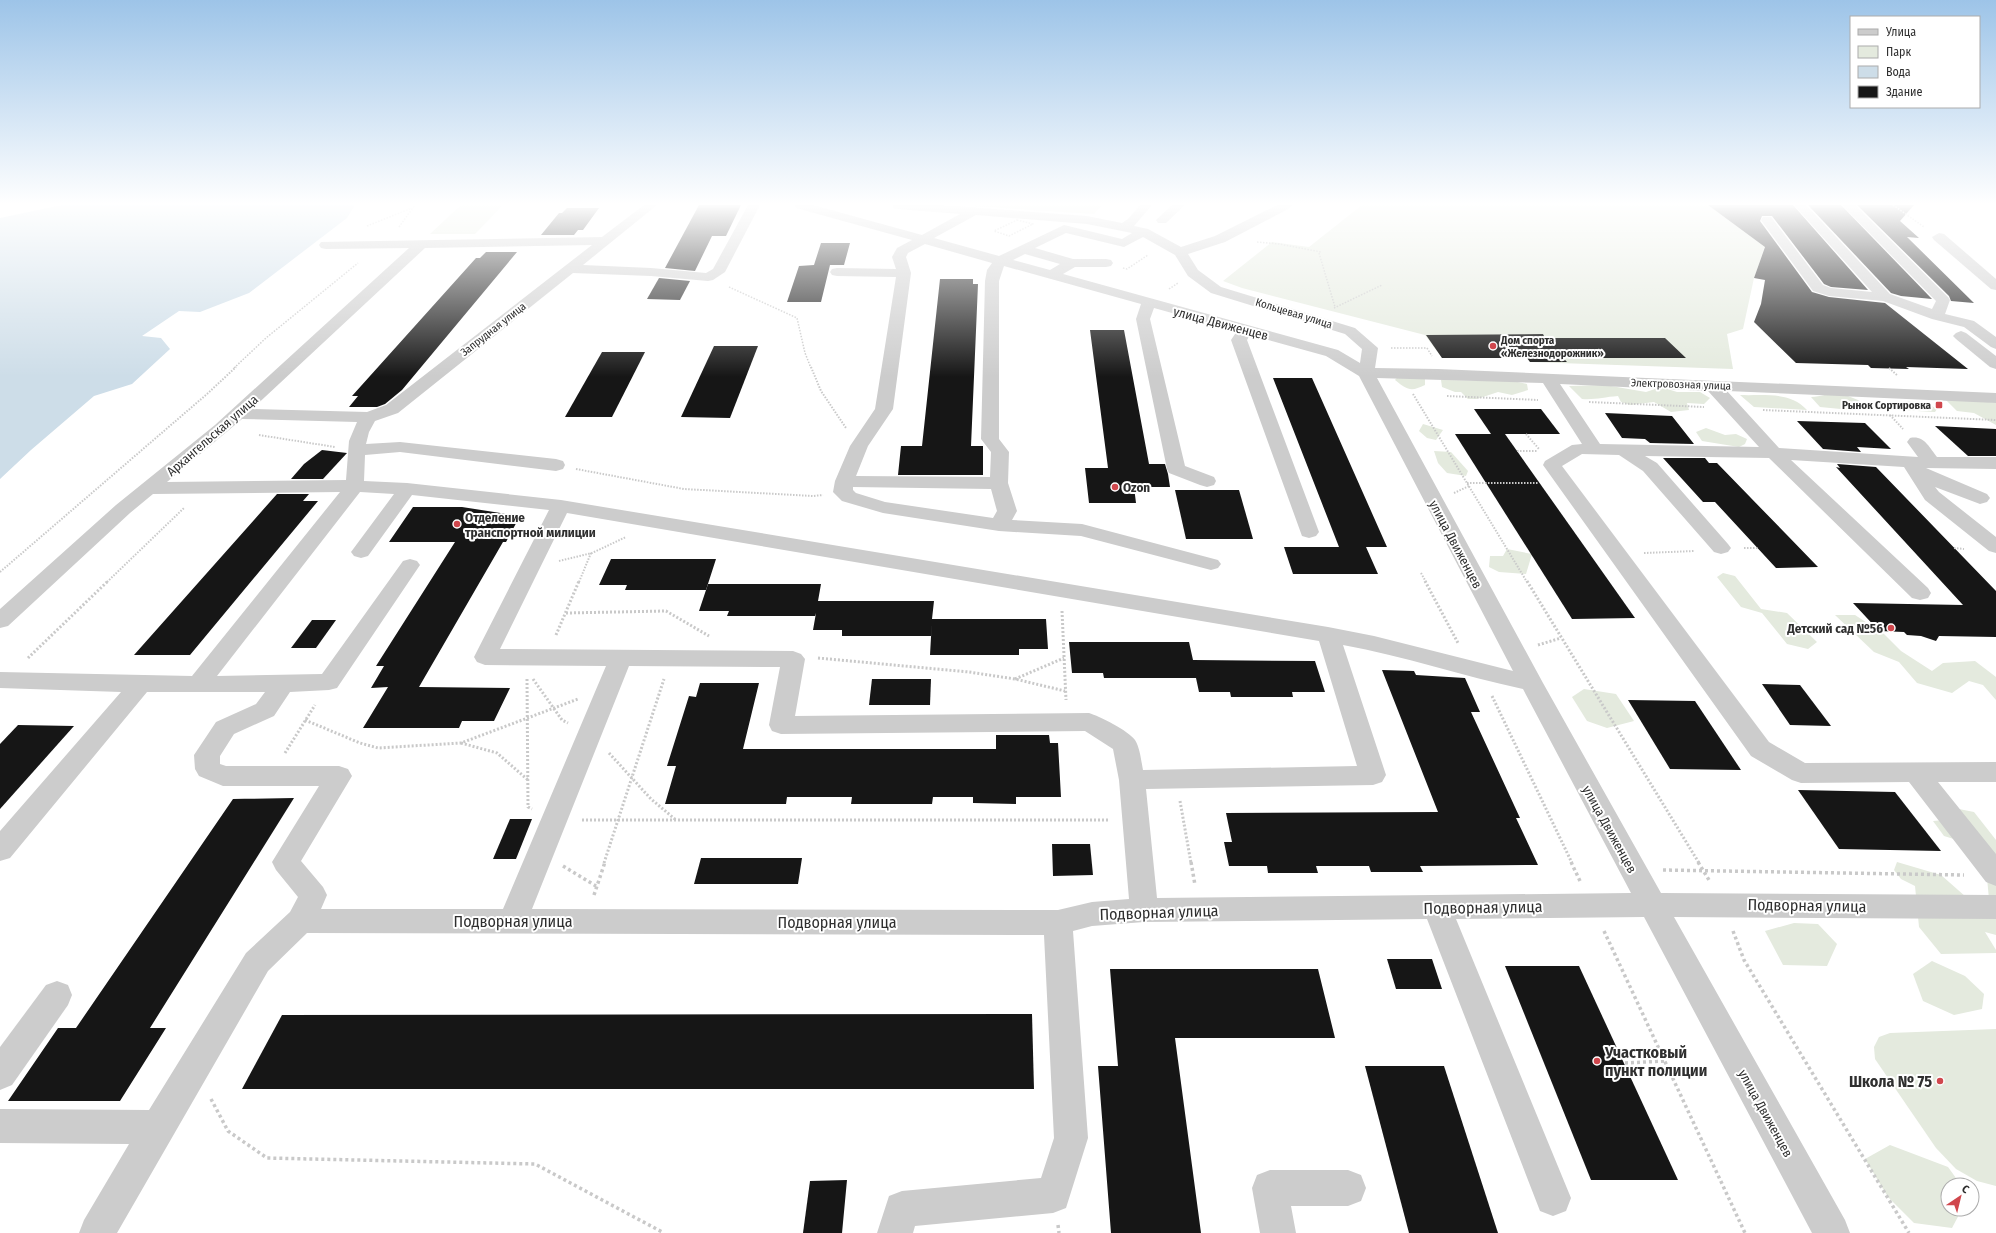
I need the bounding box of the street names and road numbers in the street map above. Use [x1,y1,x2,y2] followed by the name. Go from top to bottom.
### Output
[1254,296,1334,331] street label: Кольцевая улица
[458,300,529,359] street label: Запрудная улица
[1172,304,1270,343] street label: улица Движенцев
[1631,376,1731,393] street label: Электровозная улица
[164,392,261,479] street label: Архангельская улица
[1426,498,1485,591] street label: улица Движенцев
[1579,783,1640,876] street label: улица Движенцев
[1747,895,1867,916] street label: Подворная улица
[1423,897,1543,918] street label: Подворная улица
[1099,901,1219,924] street label: Подворная улица
[453,912,573,931] street label: Подворная улица
[777,913,897,932] street label: Подворная улица
[1735,1067,1796,1160] street label: улица Движенцев

